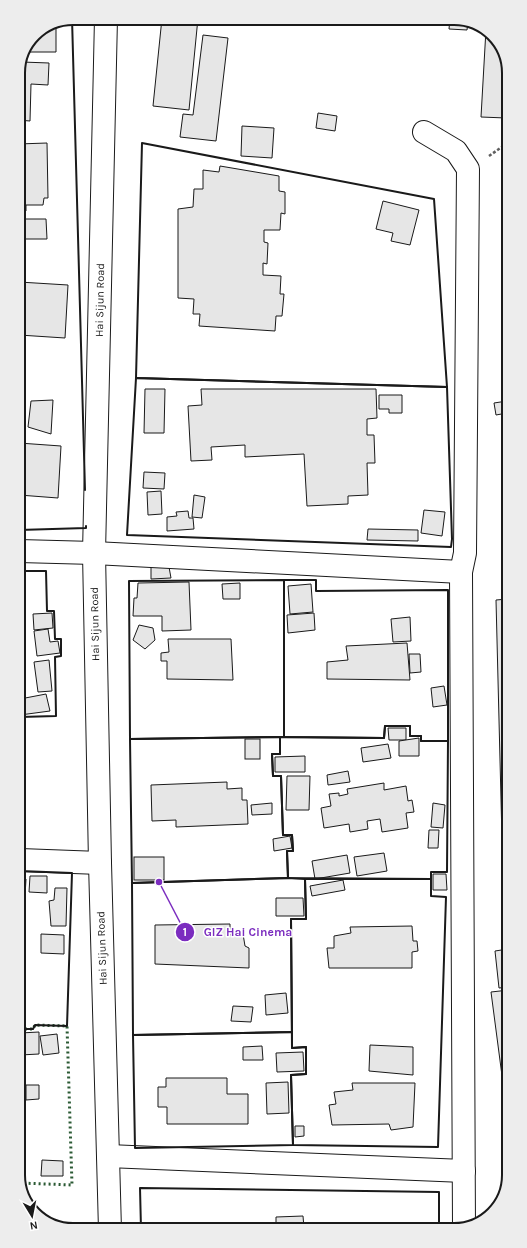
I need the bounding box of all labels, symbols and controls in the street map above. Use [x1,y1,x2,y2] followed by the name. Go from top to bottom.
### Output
[93,263,107,337] street label: Hai Sijun Road
[88,587,102,661] street label: Hai Sijun Road
[94,911,110,985] street label: Hai Sijun Road
[175,920,300,944] callout: GIZ Hai Cinema
[183,925,187,939] text: 1
[204,925,292,939] text: GIZ Hai Cinema
[12,1196,52,1236] north arrow
[29,1218,39,1232] text: N

